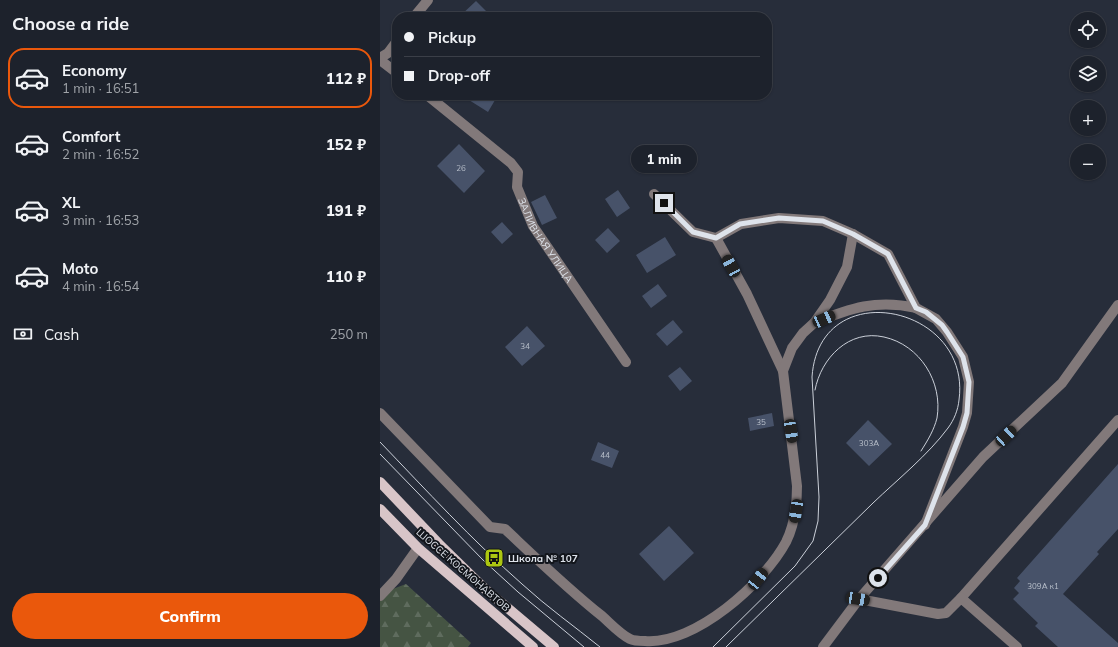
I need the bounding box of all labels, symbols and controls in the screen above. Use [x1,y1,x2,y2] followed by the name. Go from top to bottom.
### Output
[12,12,129,35] text: Choose a ride
[1070,12,1106,180] map controls
[1070,12,1106,48] button: locate
[428,28,476,47] text: Pickup
[1070,56,1106,92] button: layers
[14,60,50,96] icon: car
[62,61,127,80] text: Economy
[428,66,490,85] text: Drop-off
[326,69,366,88] text: 112 ₽
[62,80,139,96] text: 1 min · 16:51
[1070,100,1106,136] button: +
[14,126,50,162] icon: car
[62,127,120,146] text: Comfort
[326,135,366,154] text: 152 ₽
[1070,144,1106,180] button: −
[631,145,697,173] callout: 1 min
[62,146,139,162] text: 2 min · 16:52
[647,151,681,167] text: 1 min
[456,163,466,173] house number: 26
[14,192,50,228] icon: car
[62,193,80,212] text: XL
[655,194,673,212] route end
[515,195,577,286] street label: ЗАЛИВНАЯ УЛИЦА
[326,201,366,220] text: 191 ₽
[62,212,139,228] text: 3 min · 16:53
[720,253,742,279] car
[14,258,50,294] icon: car
[62,259,98,278] text: Moto
[326,267,366,286] text: 110 ₽
[62,278,139,294] text: 4 min · 16:54
[811,309,837,329] car
[12,323,34,345] icon: cash
[44,325,79,344] text: Cash
[330,326,368,342] text: 250 m
[520,341,530,351] house number: 34
[756,417,766,427] house number: 35
[783,418,799,444] car
[993,423,1019,449] car
[859,438,879,448] house number: 303А
[600,450,610,460] house number: 44
[788,498,804,524] car
[414,526,513,614] street label: ШОССЕ КОСМОНАВТОВ
[483,547,505,569] bus stop icon: Школа № 107
[508,552,578,565] place label: Школа № 107
[746,566,770,592] car
[869,569,887,587] route start
[1027,581,1059,591] house number: 309А к1
[845,591,871,607] car
[12,593,368,639] button: Confirm

